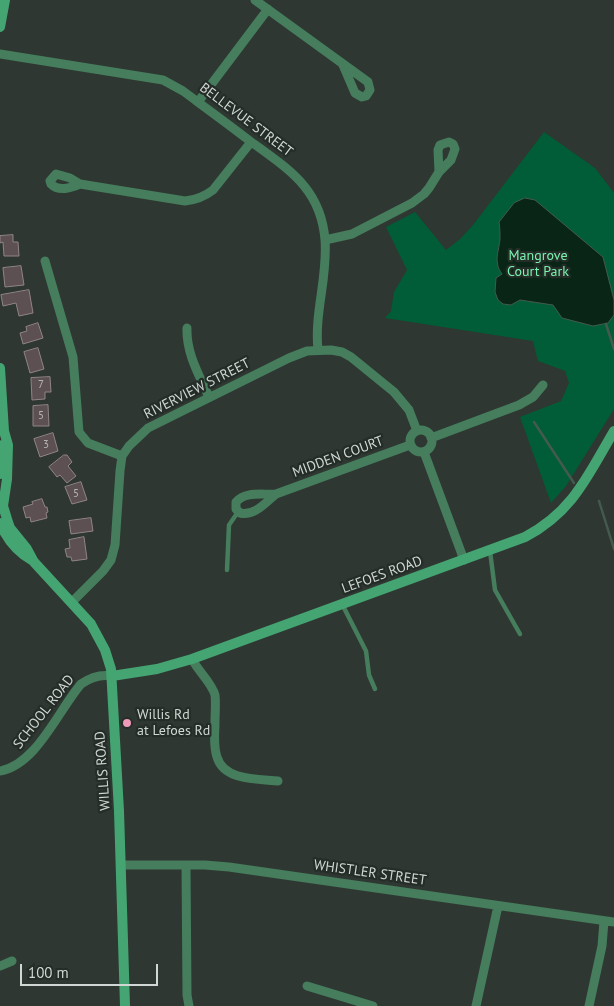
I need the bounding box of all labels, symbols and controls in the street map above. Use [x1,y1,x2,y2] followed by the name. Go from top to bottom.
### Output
[196,80,296,160] street label: BELLEVUE STREET
[507,248,569,280] park label: Mangrove Court Park
[141,355,253,423] street label: RIVERVIEW STREET
[38,378,44,392] house number: 7
[38,409,44,423] house number: 5
[290,433,386,481] street label: MIDDEN COURT
[43,438,49,452] house number: 3
[73,487,79,501] house number: 5
[339,553,425,597] street label: LEFOES ROAD
[10,672,78,752] street label: SCHOOL ROAD
[137,707,210,740] place label: Willis Rd at Lefoes Rd
[121,717,133,729] marker: Willis Rd at Lefoes Rd
[92,731,114,811] street label: WILLIS ROAD
[313,857,427,889] street label: WHISTLER STREET
[22,954,160,986] scale bar
[28,963,69,982] text: 100 m

